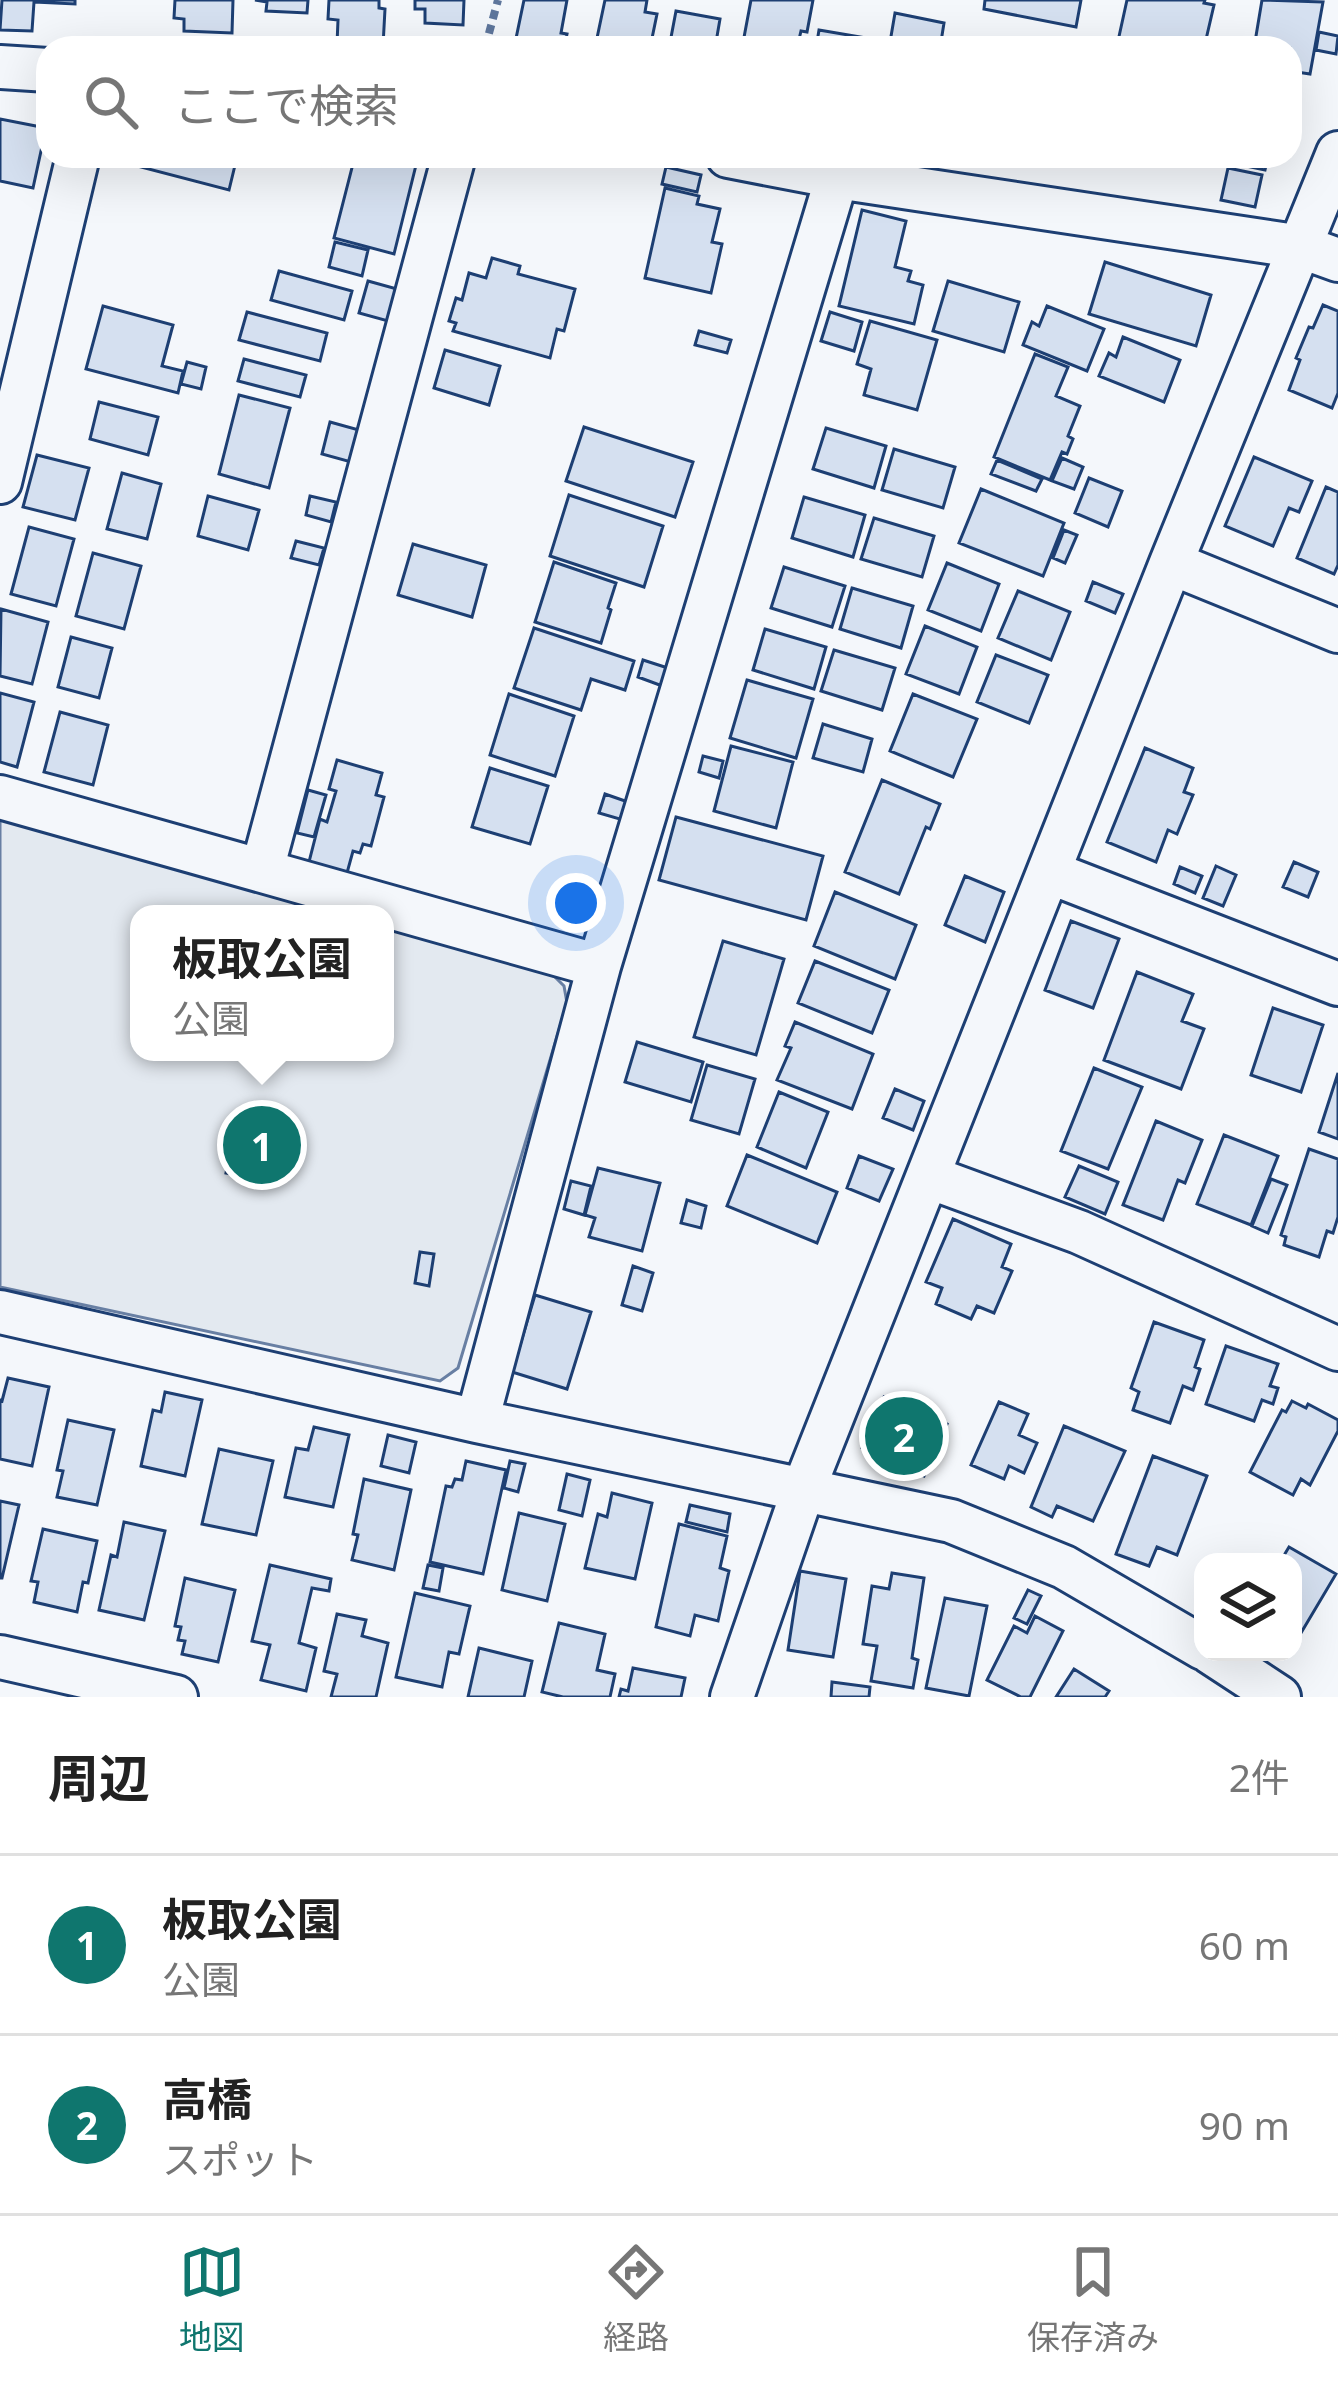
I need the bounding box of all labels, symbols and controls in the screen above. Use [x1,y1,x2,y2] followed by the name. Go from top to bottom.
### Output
[36,36,1302,168] search box
[78,69,144,135] icon: search
[174,74,399,135] text: ここで検索
[546,873,606,933] your location
[130,905,394,1061] popup
[172,927,352,988] text: 板取公園
[172,991,250,1044] text: 公園
[223,1100,301,1190] pin: 1
[865,1391,943,1481] pin: 2
[1194,1553,1302,1661] map controls
[1194,1553,1302,1661] button: layers
[48,1742,150,1812] text: 周辺
[1229,1750,1290,1803] text: 2件
[162,1888,342,1949] text: 板取公園
[76,1918,98,1971] text: 1
[1199,1918,1290,1971] text: 60 m
[162,1952,240,2005] text: 公園
[162,2068,252,2129] text: 高橋
[76,2098,98,2151] text: 2
[1199,2098,1290,2151] text: 90 m
[162,2132,318,2185] text: スポット
[179,2239,245,2359] tab: 地図
[603,2239,669,2359] tab: 経路
[1027,2239,1159,2359] tab: 保存済み

